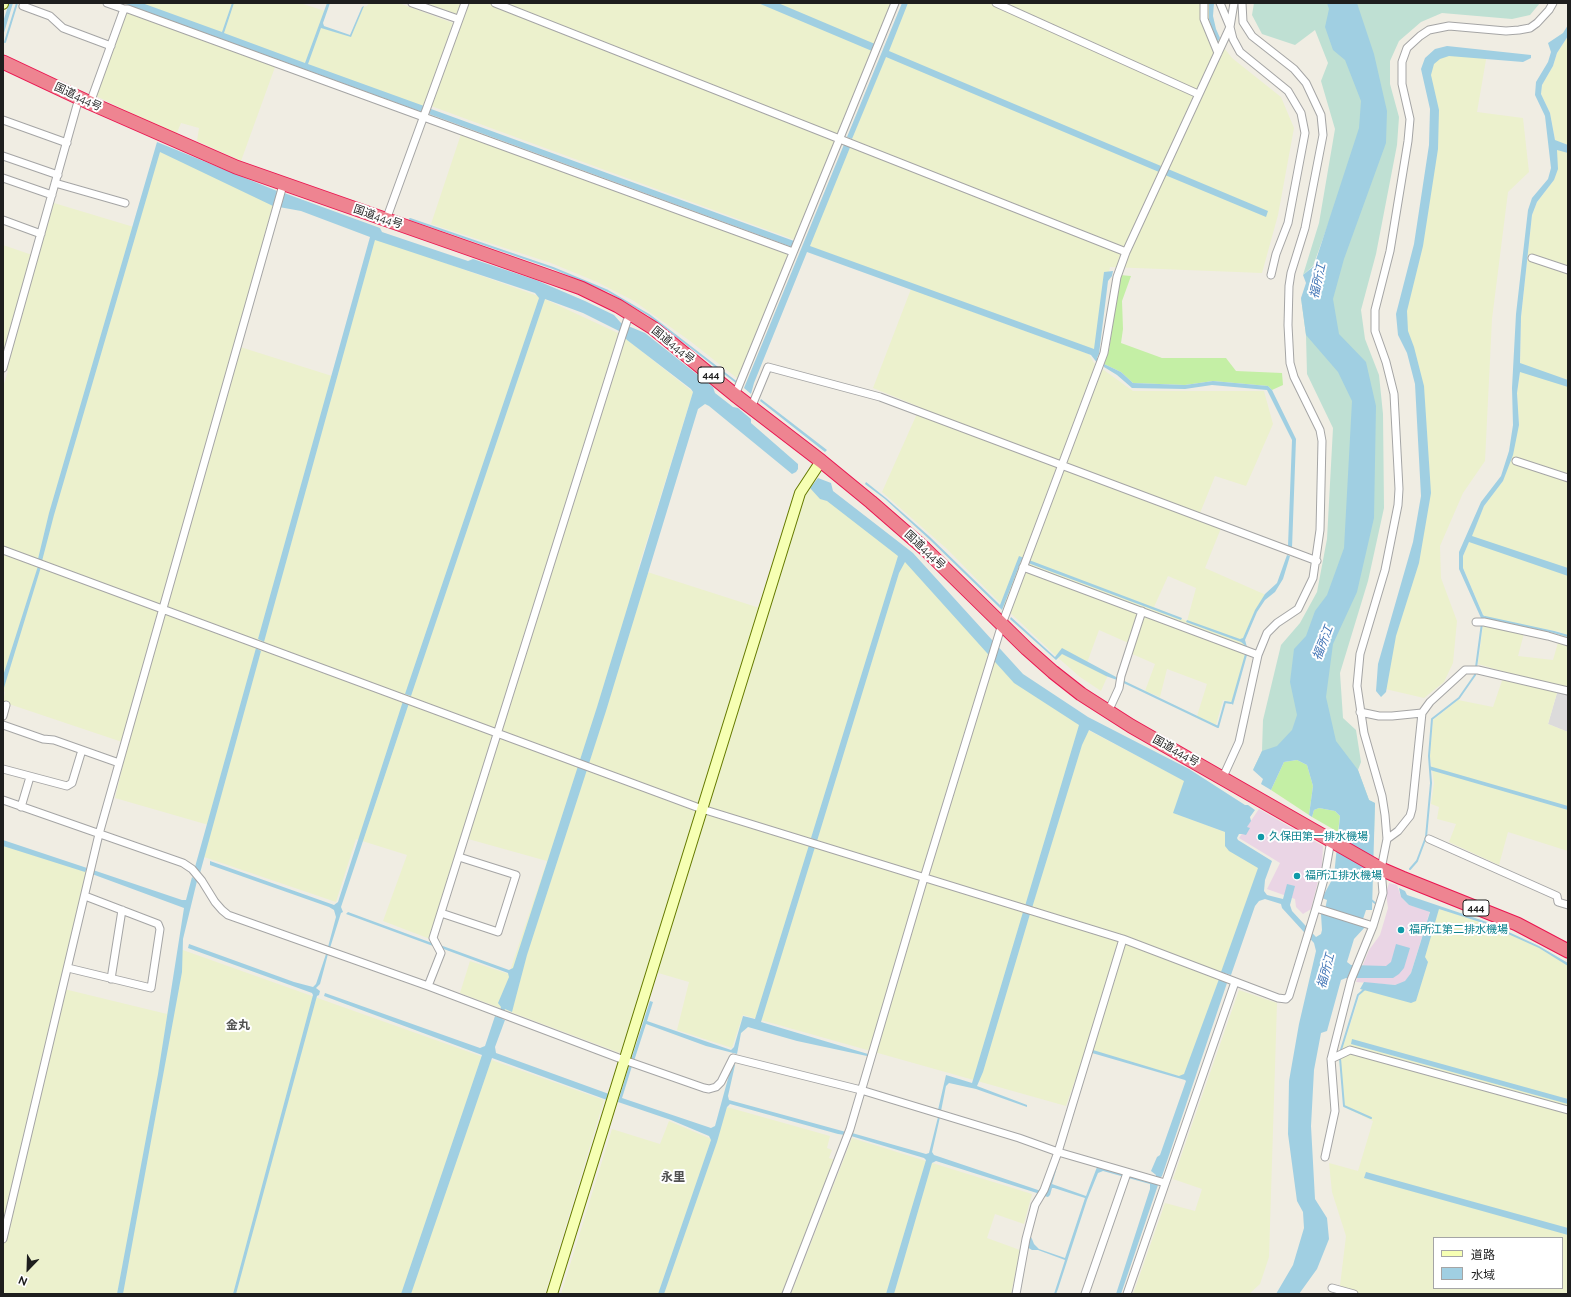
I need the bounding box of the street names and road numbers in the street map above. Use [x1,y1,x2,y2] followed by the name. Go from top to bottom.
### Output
[52,80,104,114] street label: 国道444号
[352,202,404,232] street label: 国道444号
[649,324,697,366] street label: 国道444号
[698,367,724,383] road number: 444
[902,528,948,572] street label: 国道444号
[1150,733,1202,769] street label: 国道444号
[1463,900,1489,916] road number: 444

